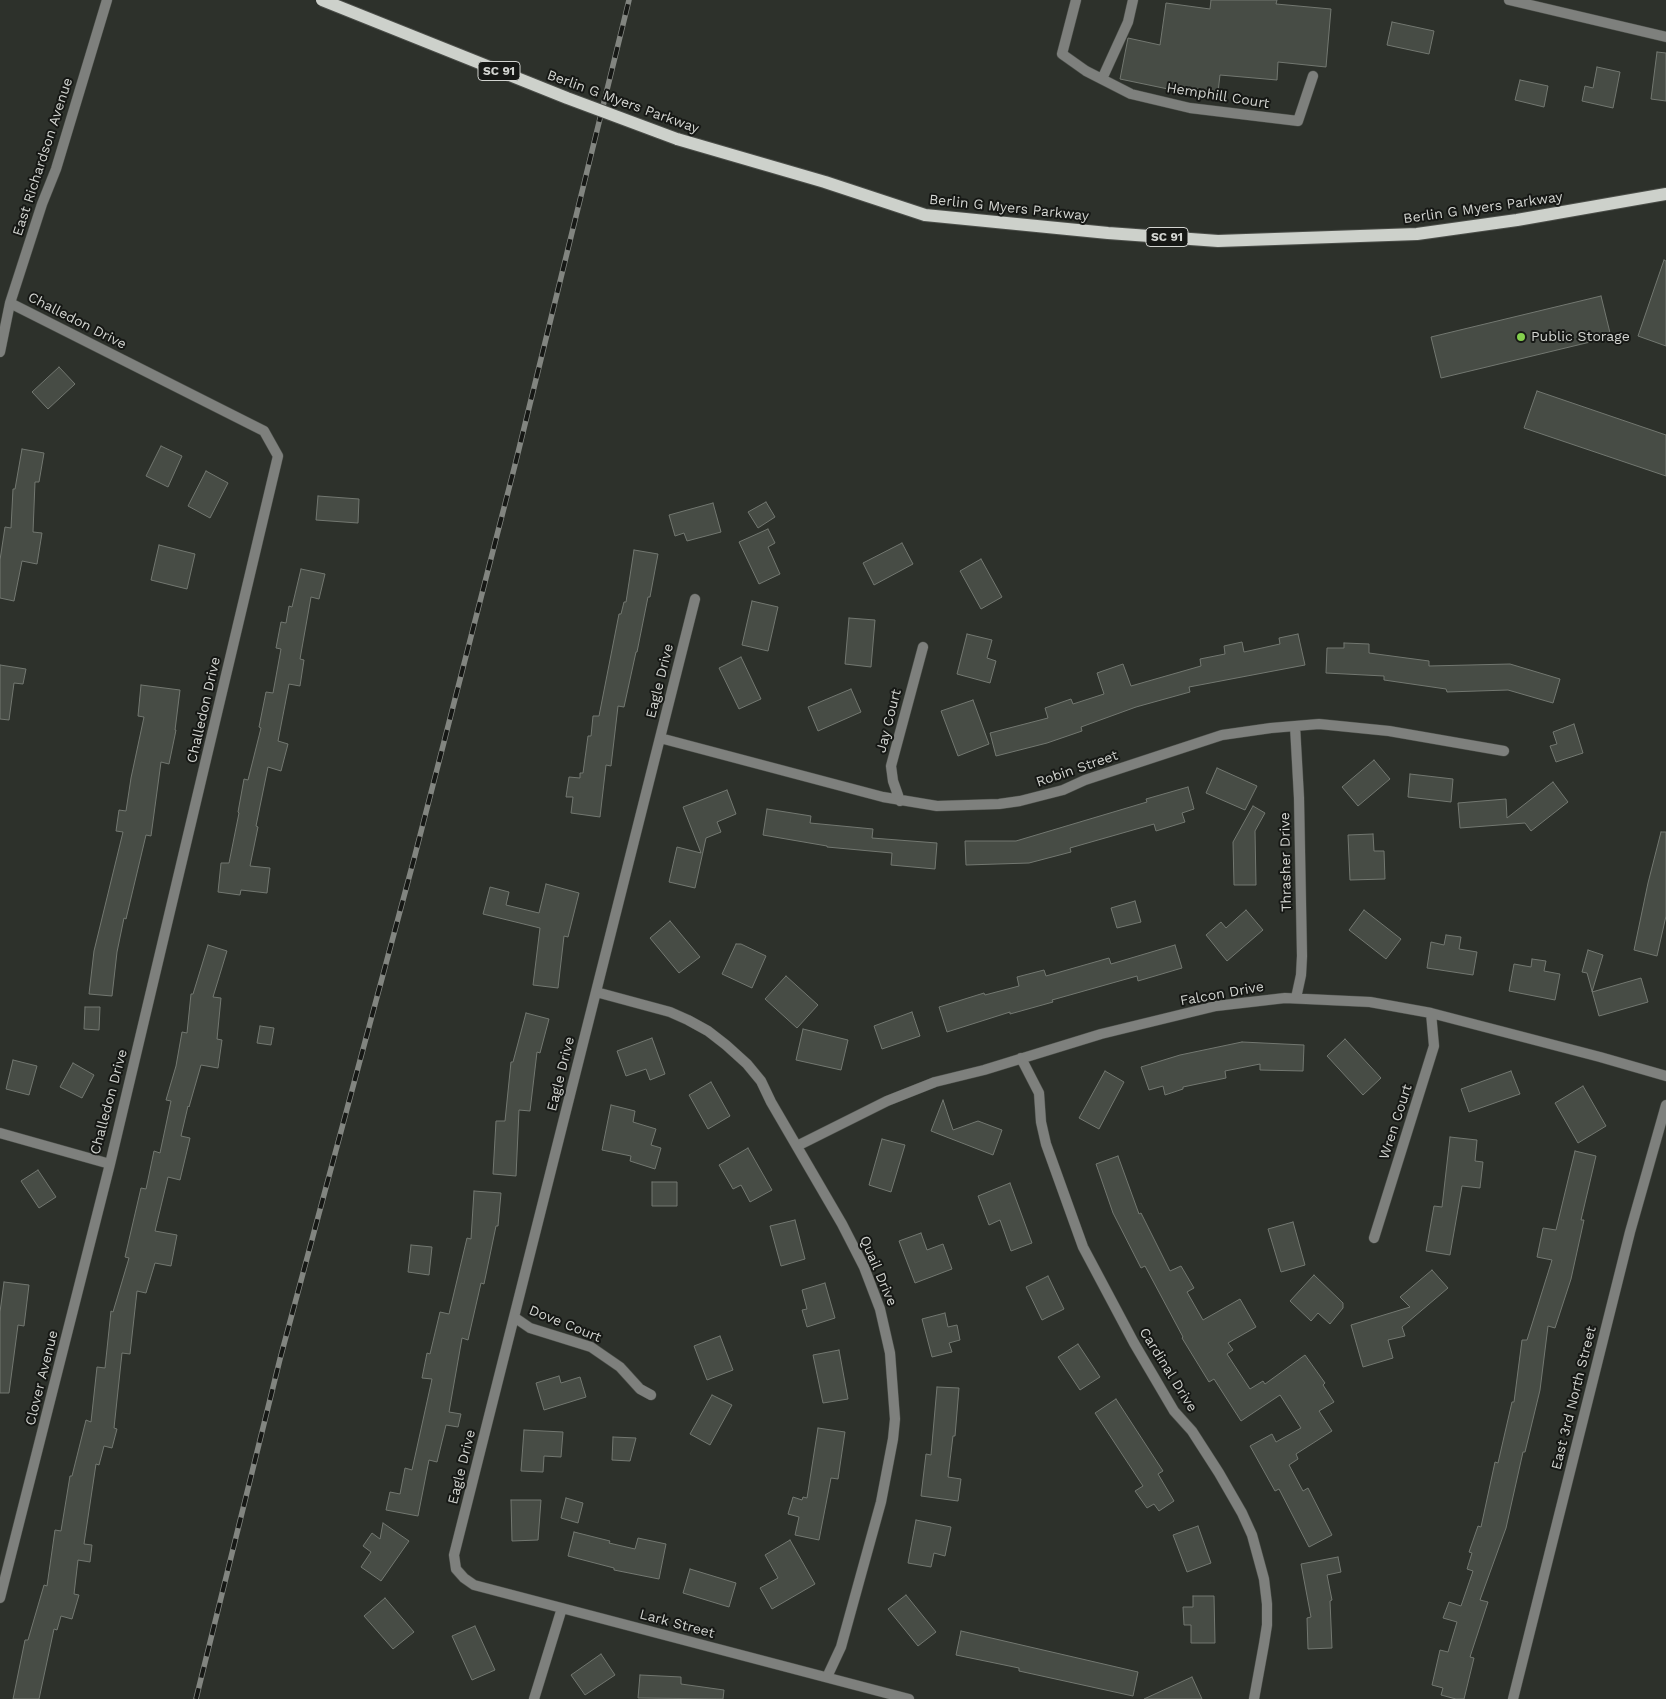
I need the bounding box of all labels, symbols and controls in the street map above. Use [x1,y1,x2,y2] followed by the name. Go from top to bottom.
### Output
[478,61,520,80] road number: SC 91
[545,67,701,137] street label: Berlin G Myers Parkway
[9,76,77,238] street label: East Richardson Avenue
[1165,80,1271,112] street label: Hemphill Court
[1402,189,1564,227] street label: Berlin G Myers Parkway
[928,191,1090,225] street label: Berlin G Myers Parkway
[1146,228,1188,246] road number: SC 91
[25,289,129,353] street label: Challedon Drive
[1531,329,1630,345] place label: Public Storage
[1515,331,1527,343] marker: Public Storage
[643,642,677,720] street label: Eagle Drive
[184,655,224,765] street label: Challedon Drive
[873,687,905,755] street label: Jay Court
[1034,747,1120,791] street label: Robin Street
[1277,812,1295,912] street label: Thrasher Drive
[1179,978,1265,1010] street label: Falcon Drive
[544,1035,578,1113] street label: Eagle Drive
[87,1048,131,1156] street label: Challedon Drive
[1376,1082,1416,1162] street label: Wren Court
[856,1233,900,1309] street label: Quail Drive
[526,1302,604,1346] street label: Dove Court
[1548,1324,1600,1472] street label: East 3rd North Street
[1135,1325,1201,1415] street label: Cardinal Drive
[22,1329,62,1427] street label: Clover Avenue
[445,1428,479,1506] street label: Eagle Drive
[638,1606,716,1642] street label: Lark Street

